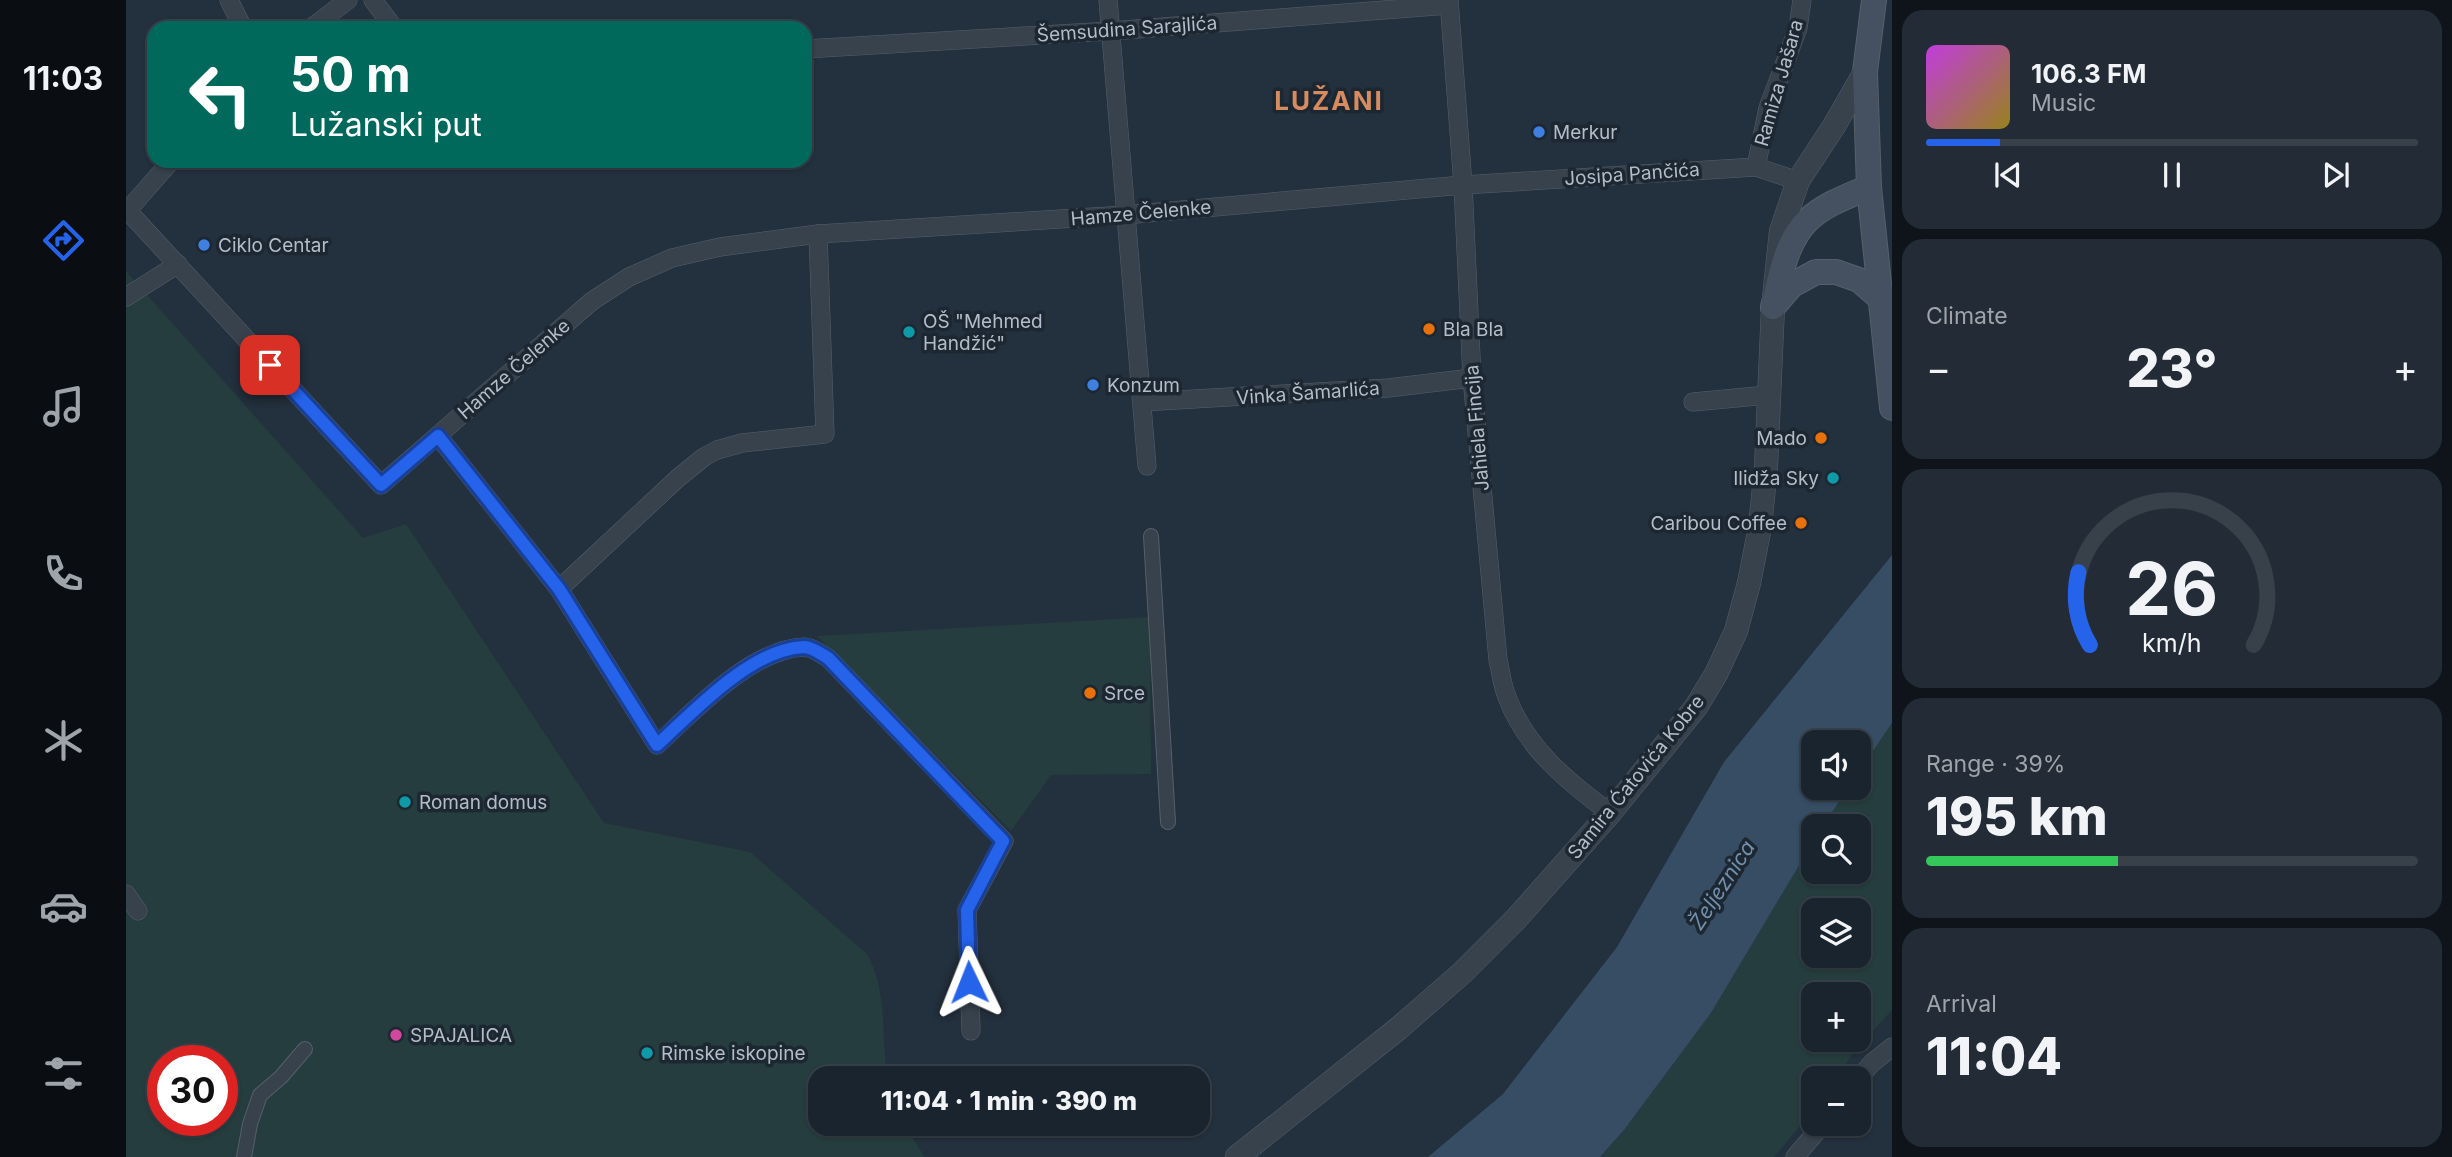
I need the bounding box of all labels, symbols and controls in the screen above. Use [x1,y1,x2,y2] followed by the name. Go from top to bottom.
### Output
[1036,11,1218,47] street label: Šemsudina Sarajlića
[1750,17,1808,149] street label: Ramiza Jašara
[290,45,411,104] text: 50 m
[175,49,266,140] icon: left
[2031,58,2146,89] text: 106.3 FM
[23,59,103,98] text: 11:03
[1274,85,1384,116] district label: LUŽANI
[2031,89,2096,117] text: Music
[290,105,482,144] text: Lužanski put
[1553,121,1618,144] place label: Merkur
[1531,124,1547,140] marker: Merkur
[1989,156,2027,194] icon: previous
[2153,156,2191,194] icon: pause
[2317,156,2355,194] icon: next
[1563,158,1701,190] street label: Josipa Pančića
[1070,195,1212,231] street label: Hamze Čelenke
[39,216,88,265] icon: directions
[218,234,329,257] place label: Ciklo Centar
[196,237,212,253] marker: Ciklo Centar
[1926,302,2008,330] text: Climate
[923,310,1043,355] place label: OŠ "Mehmed Handžić"
[453,314,575,424] street label: Hamze Čelenke
[1443,318,1504,341] place label: Bla Bla
[1421,321,1437,337] marker: Bla Bla
[901,324,917,340] marker: OŠ "Mehmed Handžić"
[240,335,300,395] pin
[2126,337,2218,400] text: 23°
[1926,345,1951,391] text: −
[2393,345,2418,391] text: +
[251,346,289,384] icon: arrive
[1460,364,1494,492] street label: Jahiela Fincija
[1107,374,1180,397] place label: Konzum
[1085,377,1101,393] marker: Konzum
[1235,377,1381,409] street label: Vinka Šamarlića
[39,382,88,431] icon: music
[1756,427,1807,450] place label: Mado
[1813,430,1829,446] marker: Mado
[1733,467,1819,490] place label: Ilidža Sky
[1825,470,1841,486] marker: Ilidža Sky
[1651,512,1787,535] place label: Caribou Coffee
[1793,515,1809,531] marker: Caribou Coffee
[2125,544,2219,633] text: 26
[39,549,88,598] icon: phone
[2142,627,2202,657] text: km/h
[1104,682,1145,705] place label: Srce
[1082,685,1098,701] marker: Srce
[1563,690,1709,864] street label: Samira Ćatovića Kobre
[39,716,88,765] icon: climate
[1801,730,1871,1136] map controls
[1801,730,1871,800] button: sound
[1926,750,2065,778] text: Range · 39%
[1926,785,2108,848] text: 195 km
[419,791,547,814] place label: Roman domus
[397,794,413,810] marker: Roman domus
[1801,814,1871,884] button: search
[1683,835,1760,934] water label: Željeznica
[39,882,88,931] icon: car
[1801,898,1871,968] button: layers
[932,945,1006,1019] position arrow
[1801,982,1871,1052] button: +
[1926,990,1997,1018] text: Arrival
[410,1024,512,1047] place label: SPAJALICA
[1926,1025,2062,1088] text: 11:04
[388,1027,404,1043] marker: SPAJALICA
[661,1042,806,1065] place label: Rimske iskopine
[147,1045,238,1136] speed limit sign: 30
[639,1045,655,1061] marker: Rimske iskopine
[39,1049,88,1098] icon: filters
[1801,1066,1871,1136] button: −
[881,1085,1137,1116] text: 11:04 · 1 min · 390 m

